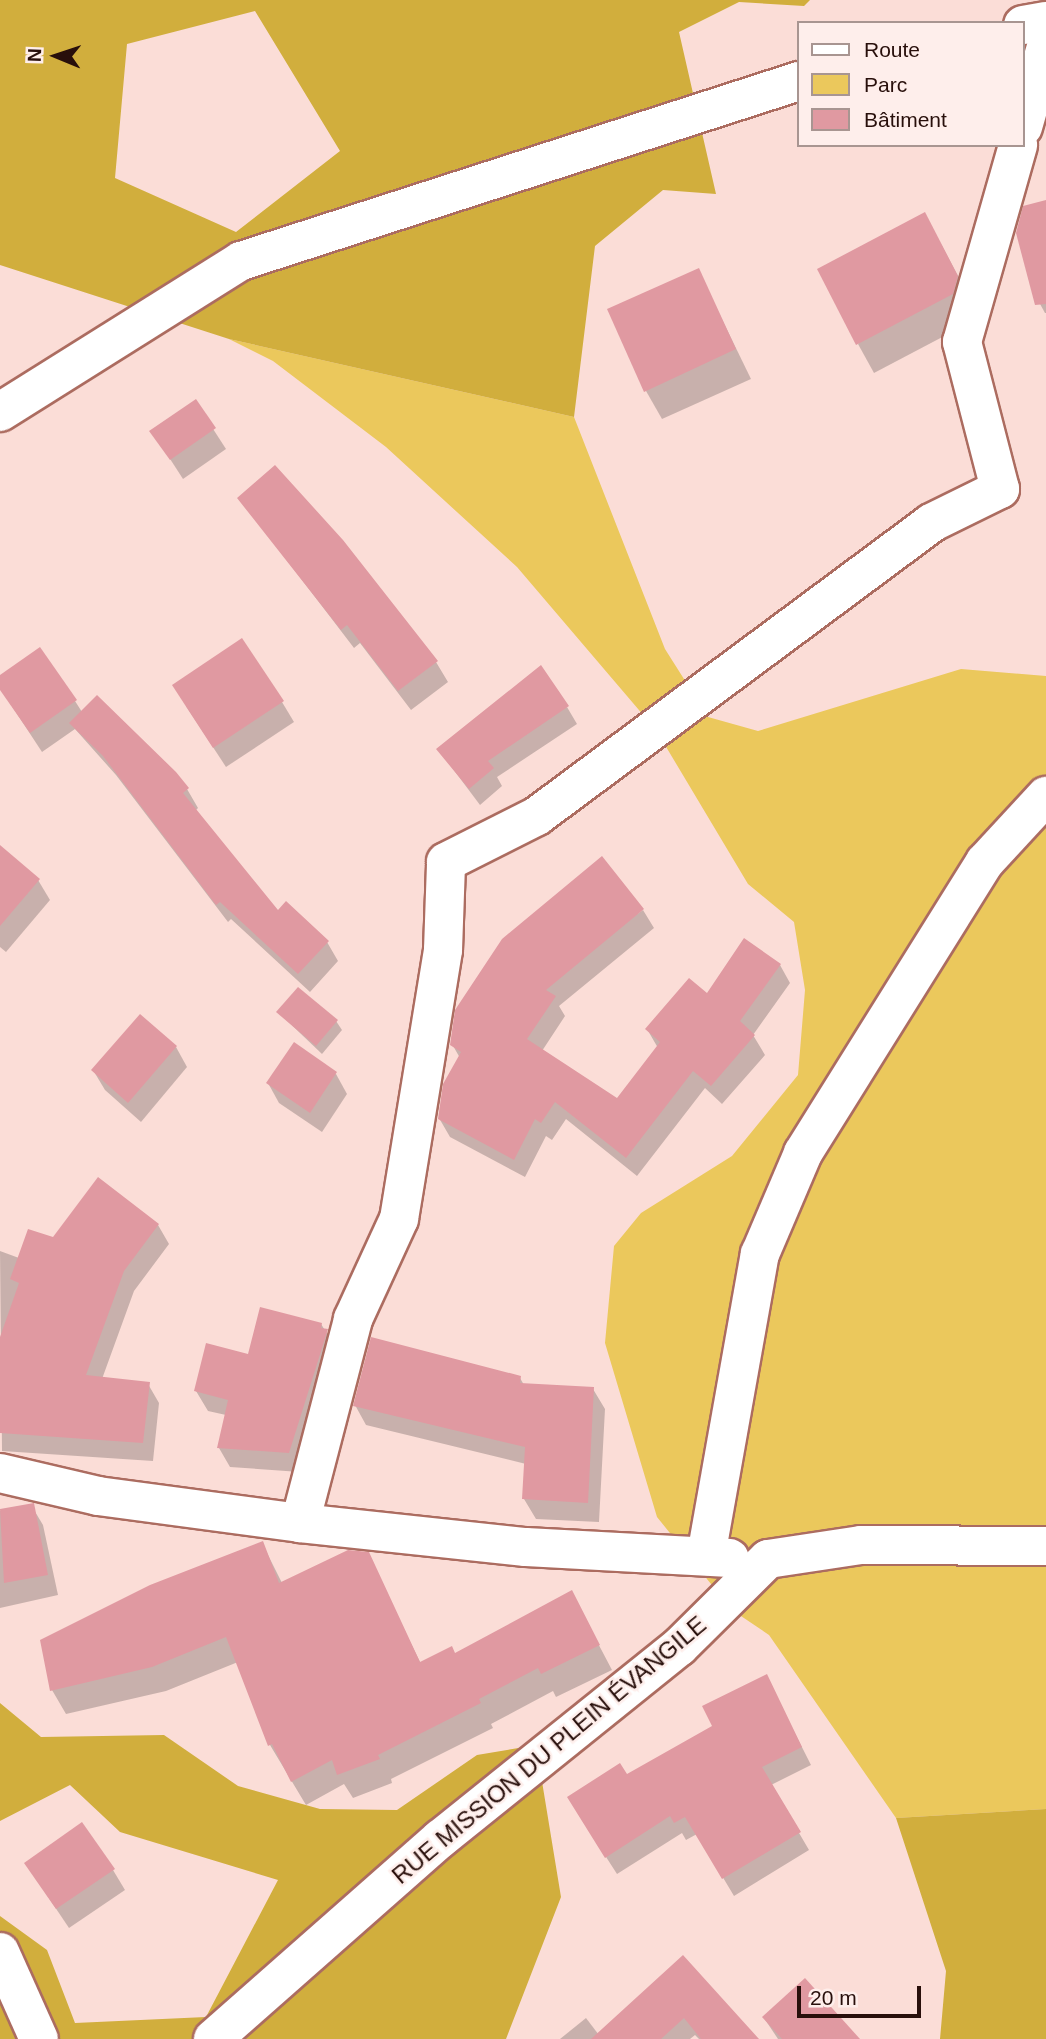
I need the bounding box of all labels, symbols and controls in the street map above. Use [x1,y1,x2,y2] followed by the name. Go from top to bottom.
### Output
[21,21,91,91] north arrow
[797,21,1025,147] legend
[864,38,920,61] text: Route
[24,48,45,62] text: N
[864,73,907,96] text: Parc
[864,108,947,131] text: Bâtiment
[386,1610,712,1890] street label: RUE MISSION DU PLEIN ÉVANGILE
[801,1972,925,2016] scale bar
[810,1986,857,2009] text: 20 m

